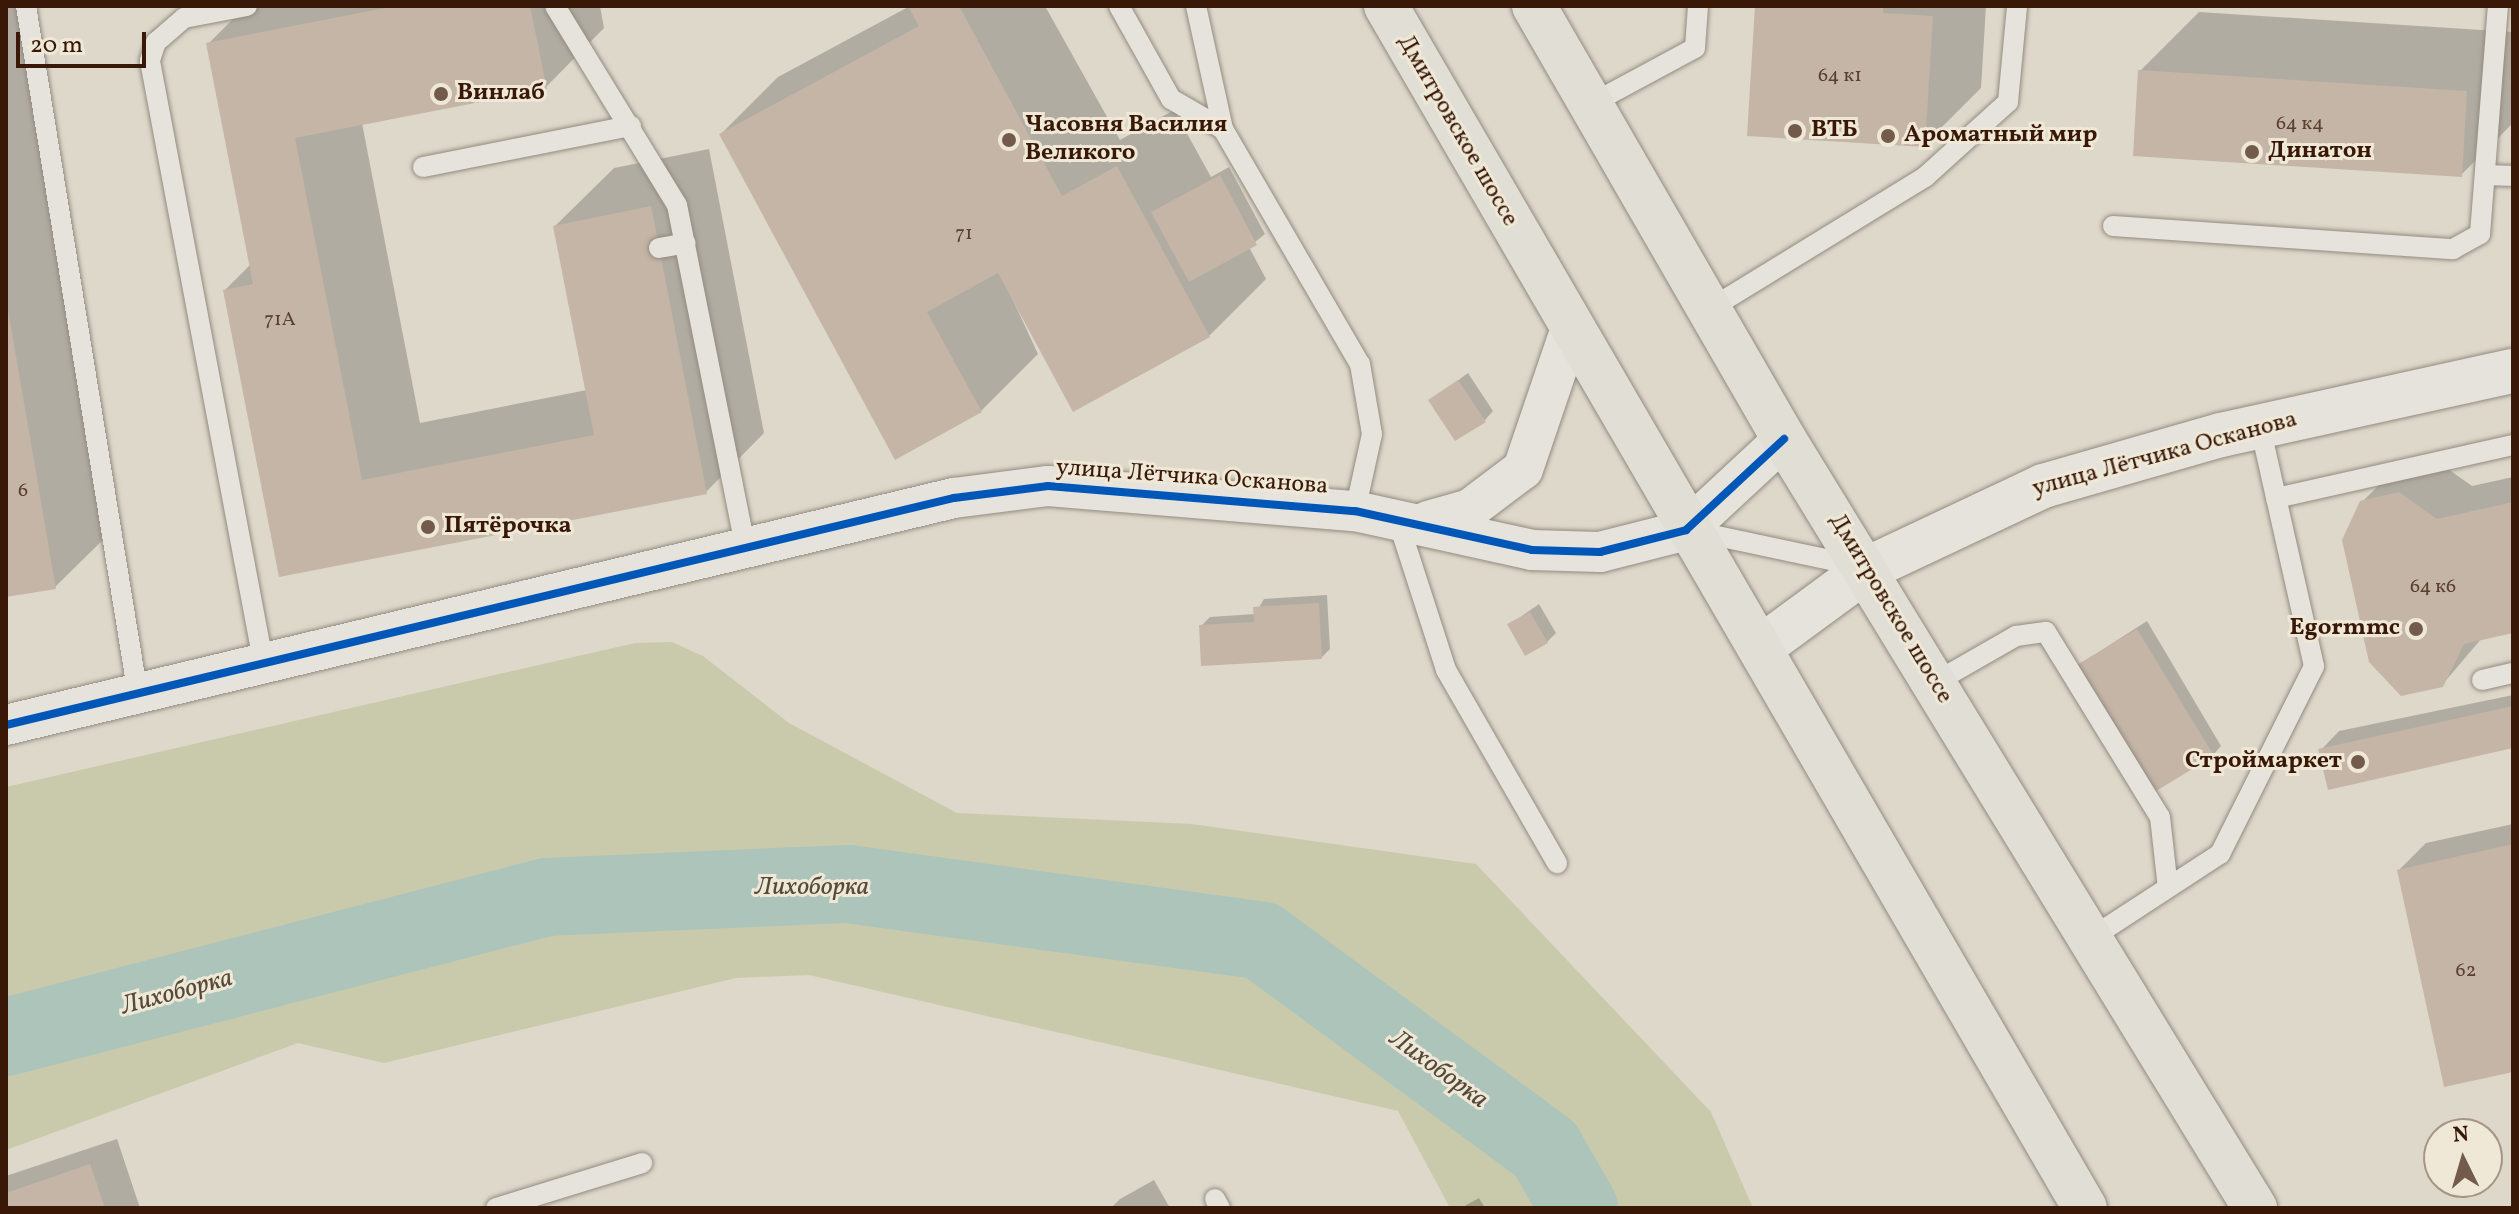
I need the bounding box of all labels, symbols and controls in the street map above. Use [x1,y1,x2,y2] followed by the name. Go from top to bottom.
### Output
[20,16,150,66] scale bar
[30,29,83,63] text: 20 m
[1390,30,1524,232] street label: Дмитровское шоссе
[1818,64,1862,88] house number: 64 к1
[457,80,545,108] place label: Винлаб
[432,85,450,103] marker: Винлаб
[1025,112,1227,168] place label: Часовня Василия Великого
[2276,112,2324,136] house number: 64 к4
[1811,117,1858,145] place label: ВТБ
[1786,122,1804,140] marker: ВТБ
[1904,122,2097,150] place label: Ароматный мир
[1879,127,1897,145] marker: Ароматный мир
[1000,131,1018,149] marker: Часовня Василия Великого
[2268,138,2372,166] place label: Динатон
[2243,143,2261,161] marker: Динатон
[955,222,973,246] house number: 71
[264,308,296,332] house number: 71А
[2029,406,2301,504] street label: улица Лётчика Осканова
[1055,454,1329,502] street label: улица Лётчика Осканова
[18,479,28,503] house number: 6
[1822,509,1958,709] street label: Дмитровское шоссе
[444,513,572,541] place label: Пятёрочка
[419,518,437,536] marker: Пятёрочка
[2410,575,2456,599] house number: 64 к6
[2290,615,2400,643] place label: Egormmc
[2407,620,2425,638] marker: Egormmc
[2185,748,2342,776] place label: Строймаркет
[2349,753,2367,771] marker: Строймаркет
[755,872,869,904] water label: Лихоборка
[2456,959,2476,983] house number: 62
[118,963,236,1023] water label: Лихоборка
[1383,1024,1493,1116] water label: Лихоборка
[2423,1118,2503,1198] north arrow
[2452,1119,2470,1152] text: N

